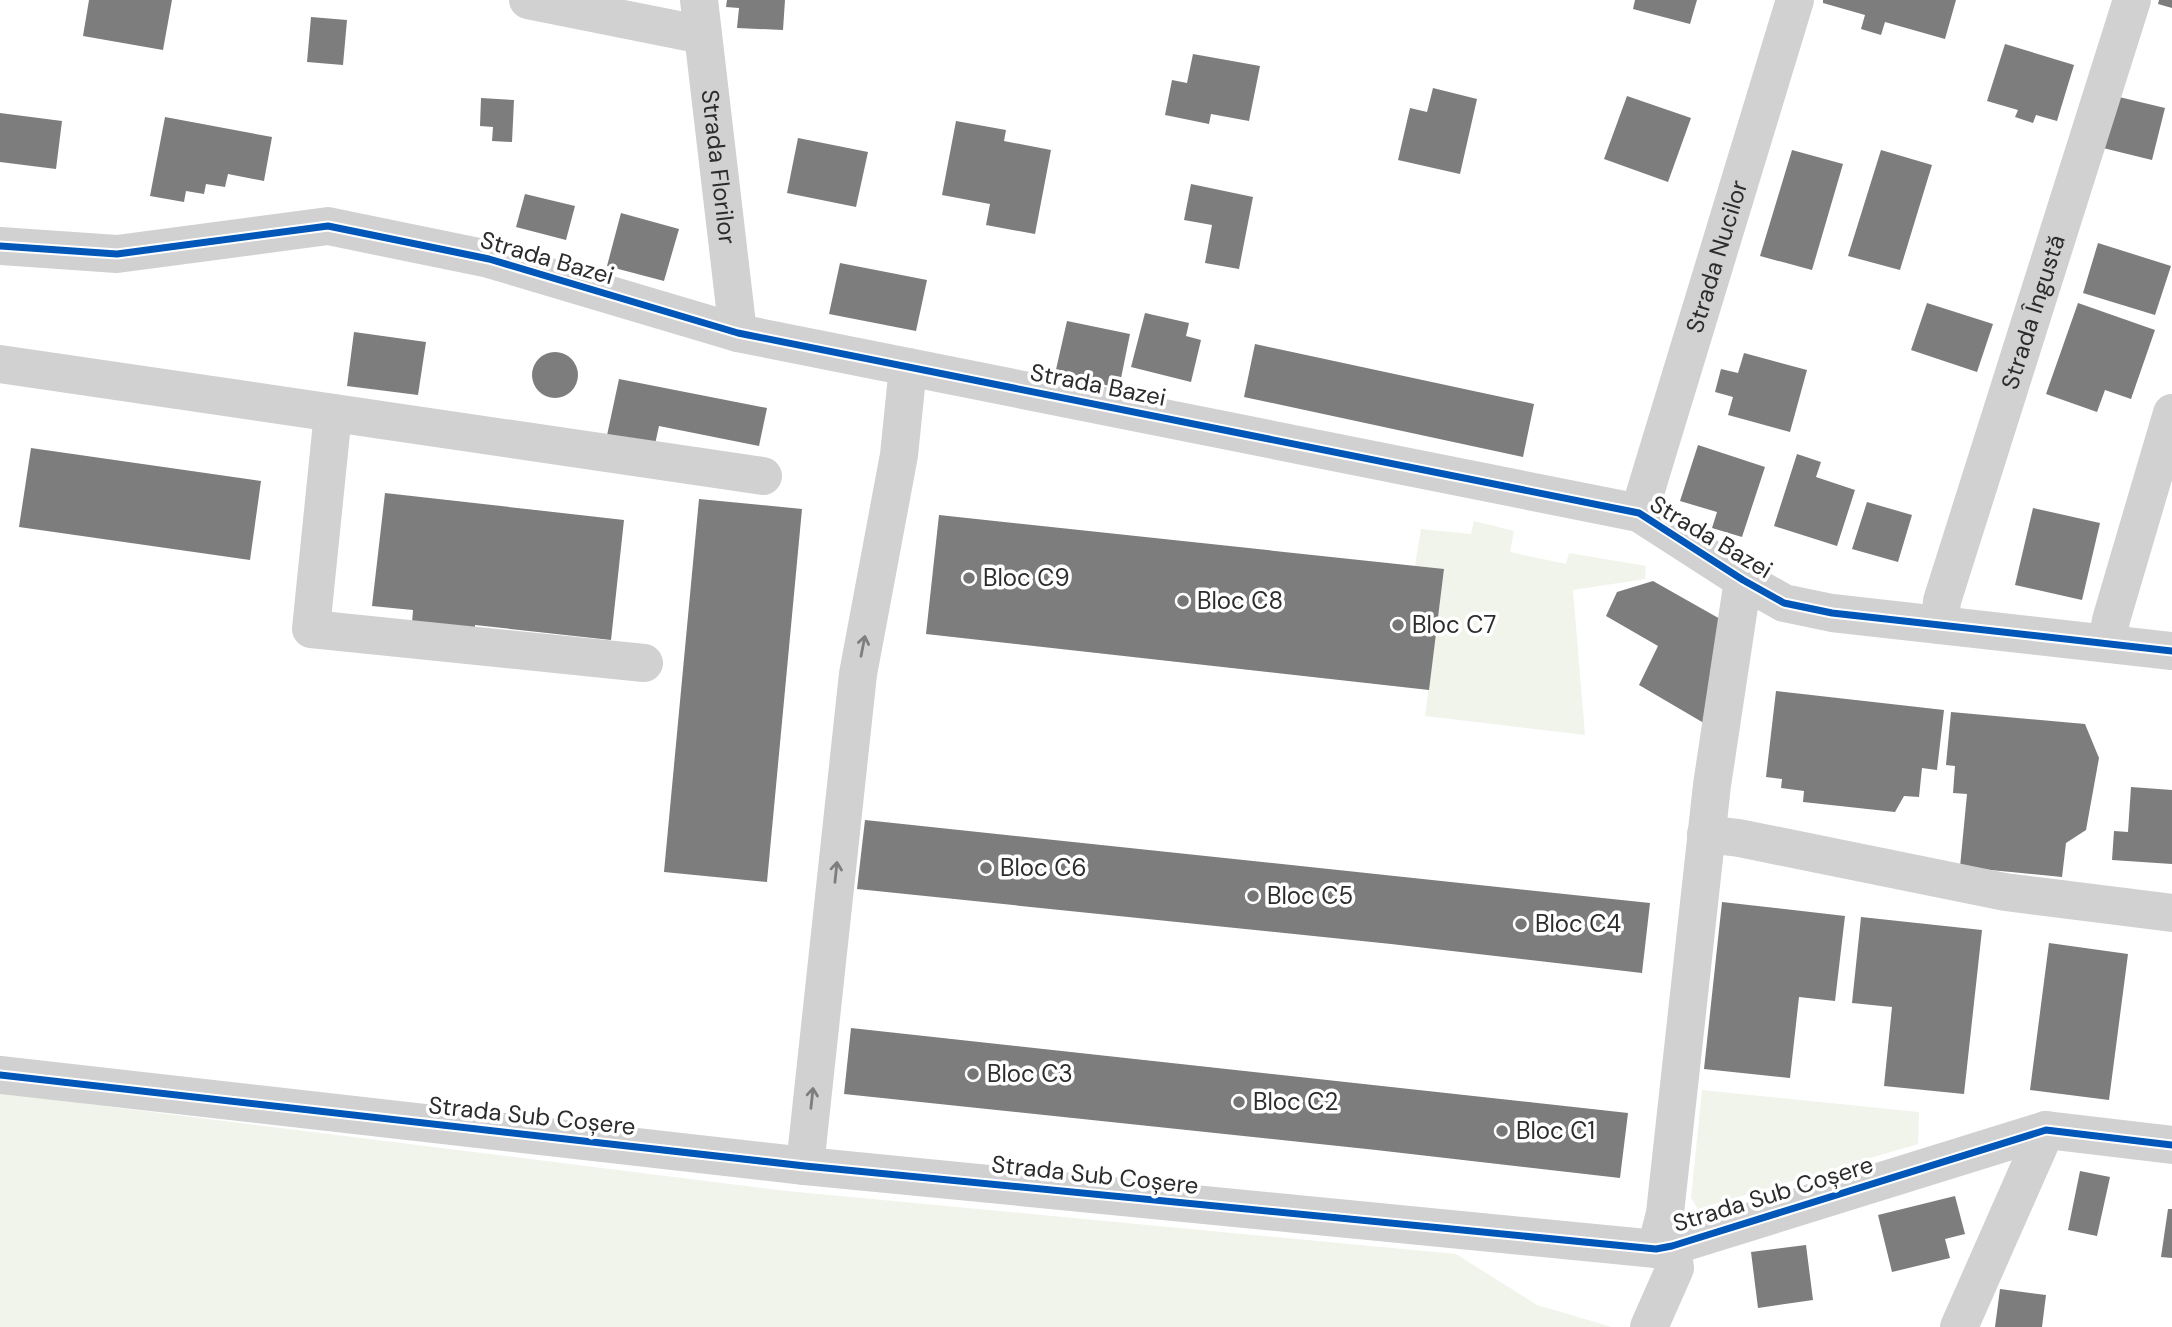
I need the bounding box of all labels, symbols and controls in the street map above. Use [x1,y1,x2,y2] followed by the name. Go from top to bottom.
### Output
[695,88,743,246] street label: Strada Florilor
[1679,176,1754,337] street label: Strada Nucilor
[477,224,618,291] street label: Strada Bazei
[1994,231,2072,393] street label: Strada Îngustă
[1028,356,1169,413] street label: Strada Bazei
[1644,488,1778,585] street label: Strada Bazei
[983,562,1069,593] place label: Bloc C9
[961,570,977,586] marker: Bloc C9
[1197,585,1283,616] place label: Bloc C8
[1175,593,1191,609] marker: Bloc C8
[1412,609,1496,640] place label: Bloc C7
[1390,617,1406,633] marker: Bloc C7
[857,635,870,658] one-way arrow
[1000,852,1086,883] place label: Bloc C6
[978,860,994,876] marker: Bloc C6
[830,861,843,884] one-way arrow
[1267,880,1353,911] place label: Bloc C5
[1245,888,1261,904] marker: Bloc C5
[1535,908,1621,939] place label: Bloc C4
[1513,916,1529,932] marker: Bloc C4
[987,1058,1073,1089] place label: Bloc C3
[965,1066,981,1082] marker: Bloc C3
[1253,1086,1338,1117] place label: Bloc C2
[806,1087,819,1110] one-way arrow
[427,1089,637,1142] street label: Strada Sub Coșere
[1231,1094,1247,1110] marker: Bloc C2
[1516,1115,1595,1146] place label: Bloc C1
[1494,1123,1510,1139] marker: Bloc C1
[990,1148,1200,1201] street label: Strada Sub Coșere
[1669,1148,1877,1239] street label: Strada Sub Coșere

